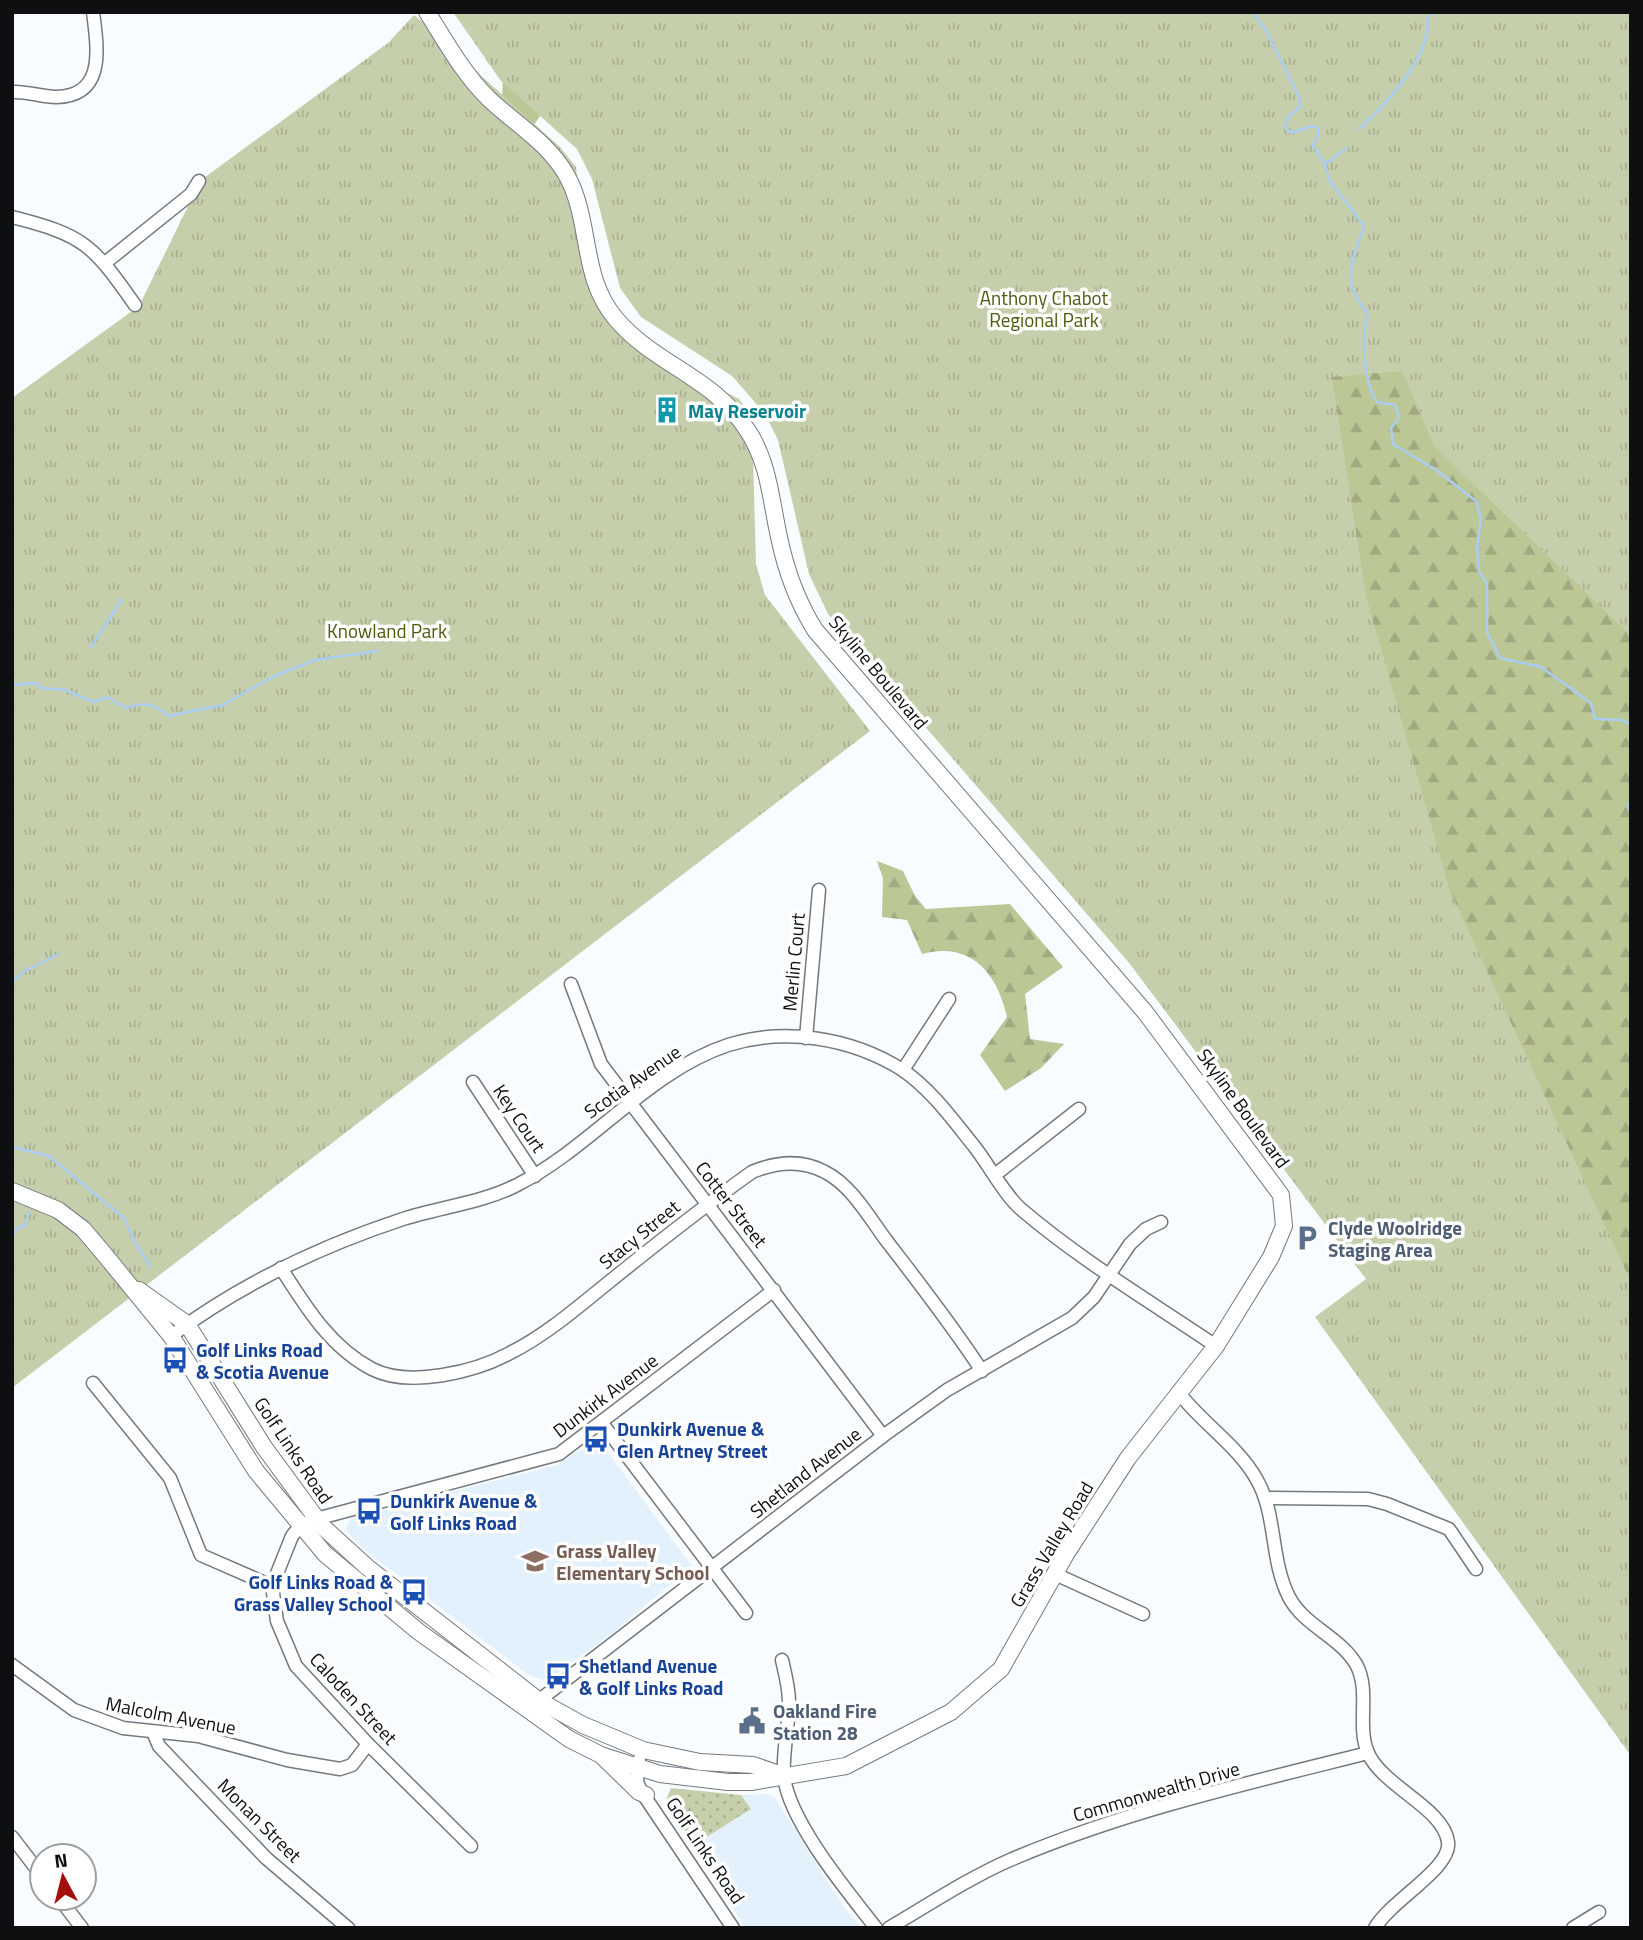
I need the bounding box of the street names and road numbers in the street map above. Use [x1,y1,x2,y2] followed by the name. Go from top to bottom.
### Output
[822,608,936,736] street label: Skyline Boulevard
[774,911,812,1012] street label: Merlin Court
[578,1037,686,1125] street label: Scotia Avenue
[1191,1042,1297,1174] street label: Skyline Boulevard
[486,1078,554,1158] street label: Key Court
[689,1155,775,1254] street label: Cotter Street
[592,1192,686,1276] street label: Stacy Street
[546,1346,664,1444] street label: Dunkirk Avenue
[248,1391,340,1509] street label: Golf Links Road
[743,1419,867,1525] street label: Shetland Avenue
[1002,1475,1100,1613] street label: Grass Valley Road
[303,1645,405,1751] street label: Caloden Street
[103,1688,239,1742] street label: Malcolm Avenue
[1069,1753,1243,1829] street label: Commonwealth Drive
[211,1771,309,1869] street label: Monan Street
[660,1791,752,1909] street label: Golf Links Road

